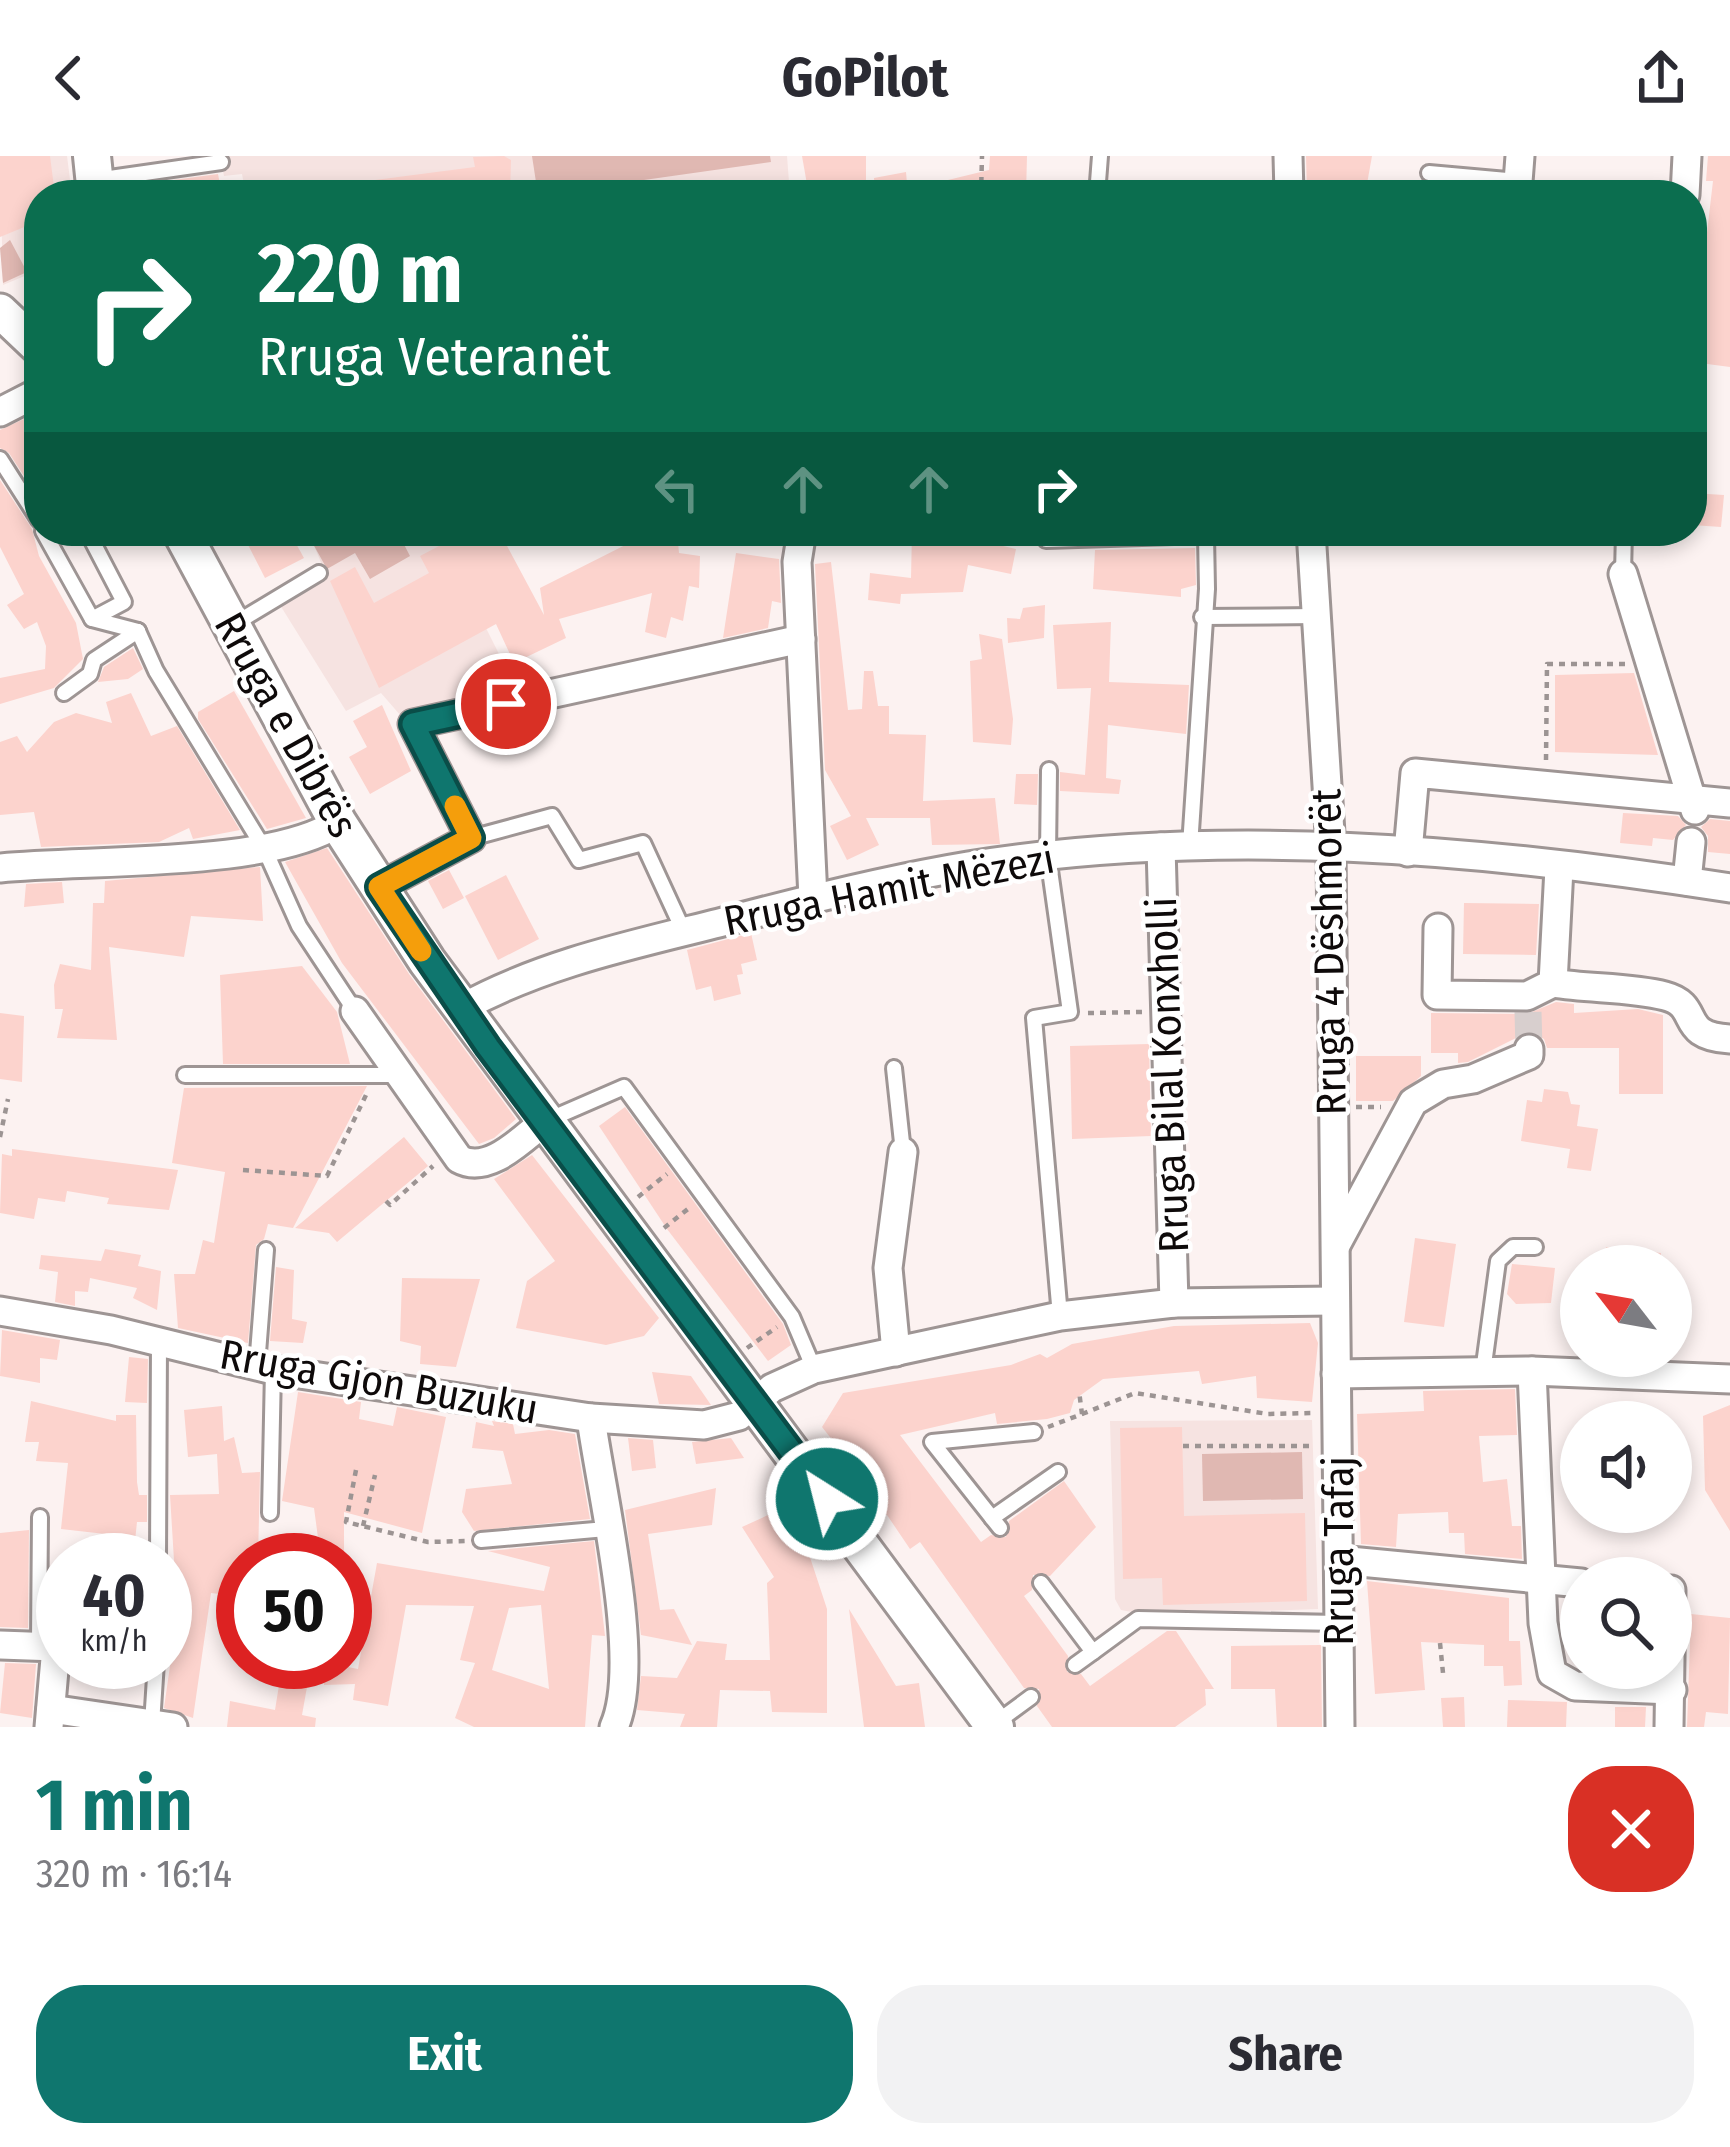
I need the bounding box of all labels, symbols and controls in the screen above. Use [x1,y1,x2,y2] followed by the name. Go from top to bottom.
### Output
[36,45,102,111] icon: back
[1628,45,1694,111] icon: share
[782,46,948,110] text: GoPilot
[258,223,463,324] text: 220 m
[60,228,216,384] icon: right
[258,325,611,389] text: Rruga Veteranët
[644,456,710,522] icon: left
[770,456,836,522] icon: ahead
[896,456,962,522] icon: ahead
[1022,456,1088,522] icon: right
[204,604,368,846] street label: Rruga e Dibrës
[455,653,557,755] pin
[473,671,539,737] icon: arrive
[1301,788,1357,1116] street label: Rruga 4 Dëshmorët
[719,833,1059,947] street label: Rruga Hamit Mëzezi
[1137,896,1199,1254] street label: Rruga Bilal Konxholli
[1560,1245,1692,1377] north arrow
[1560,1245,1692,1689] map controls
[216,1329,542,1435] street label: Rruga Gjon Buzuku
[1560,1401,1692,1533] button: sound
[764,1436,890,1562] position arrow
[1314,1456,1364,1646] street label: Rruga Tafaj
[216,1533,372,1689] speed limit sign: 50
[1560,1557,1692,1689] button: search
[82,1560,146,1632] text: 40
[81,1623,147,1659] text: km/h
[36,1763,193,1849] text: 1 min
[1568,1766,1694,1892] button: close
[36,1851,232,1897] text: 320 m · 16:14
[36,1985,853,2123] button: Exit
[877,1985,1694,2123] button: Share

